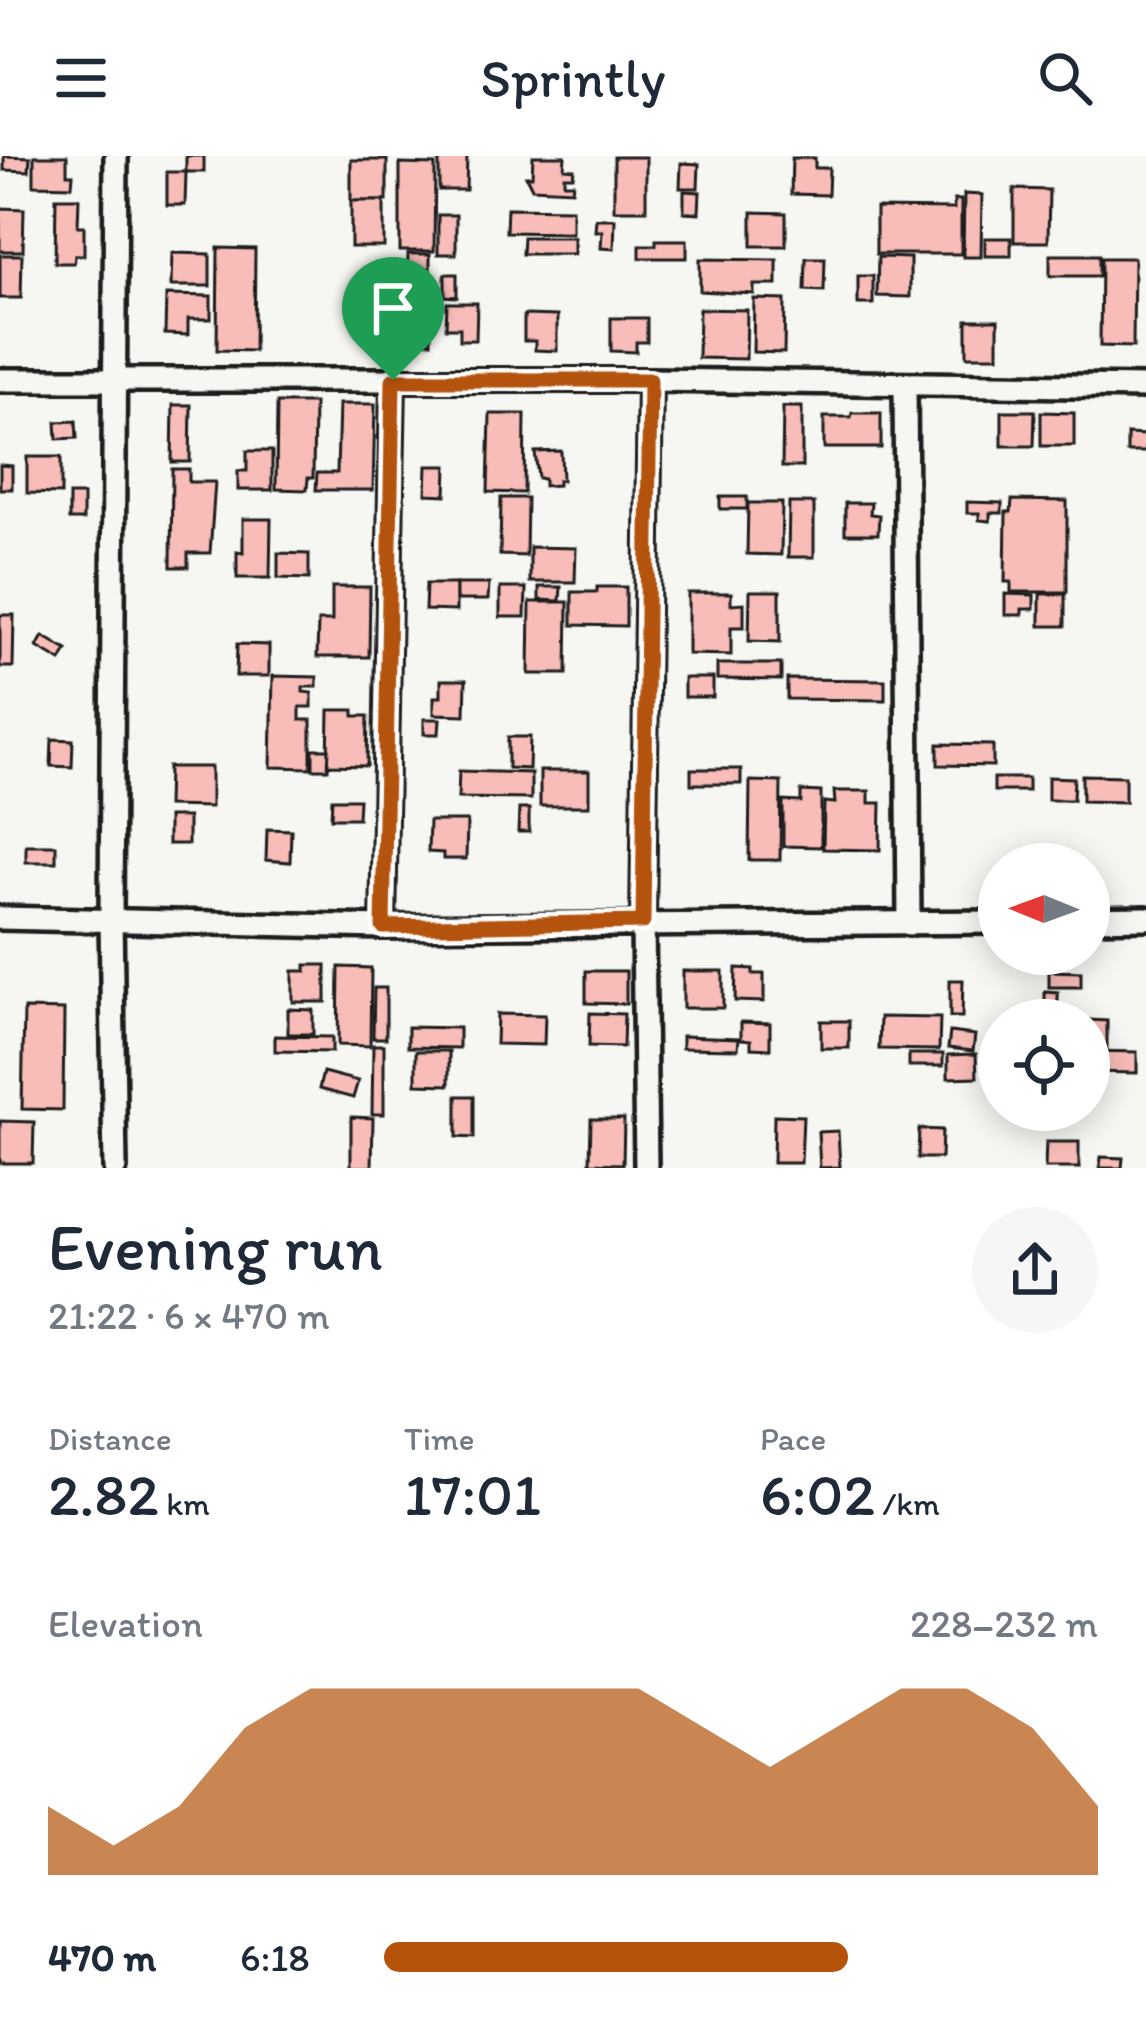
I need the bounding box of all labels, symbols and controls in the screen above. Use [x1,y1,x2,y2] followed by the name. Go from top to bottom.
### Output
[48,45,114,111] icon: menu
[1032,45,1098,111] icon: search
[481,46,665,111] text: Sprintly
[342,257,444,380] pin
[360,275,426,341] icon: arrive
[978,843,1110,975] north arrow
[978,843,1110,1131] map controls
[978,999,1110,1131] button: locate
[48,1207,383,1287] text: Evening run
[972,1207,1098,1333] button: share
[48,1292,330,1339] text: 21:22 · 6 × 470 m
[48,1419,172,1458] text: Distance
[404,1419,474,1458] text: Time
[760,1419,826,1458] text: Pace
[48,1458,159,1530] text: 2.82
[404,1458,541,1530] text: 17:01
[760,1458,875,1530] text: 6:02
[159,1484,210,1523] text: km
[875,1484,940,1523] text: /km
[48,1600,203,1647] text: Elevation
[910,1600,1098,1647] text: 228–232 m
[48,1934,156,1981] text: 470 m
[240,1934,310,1981] text: 6:18

